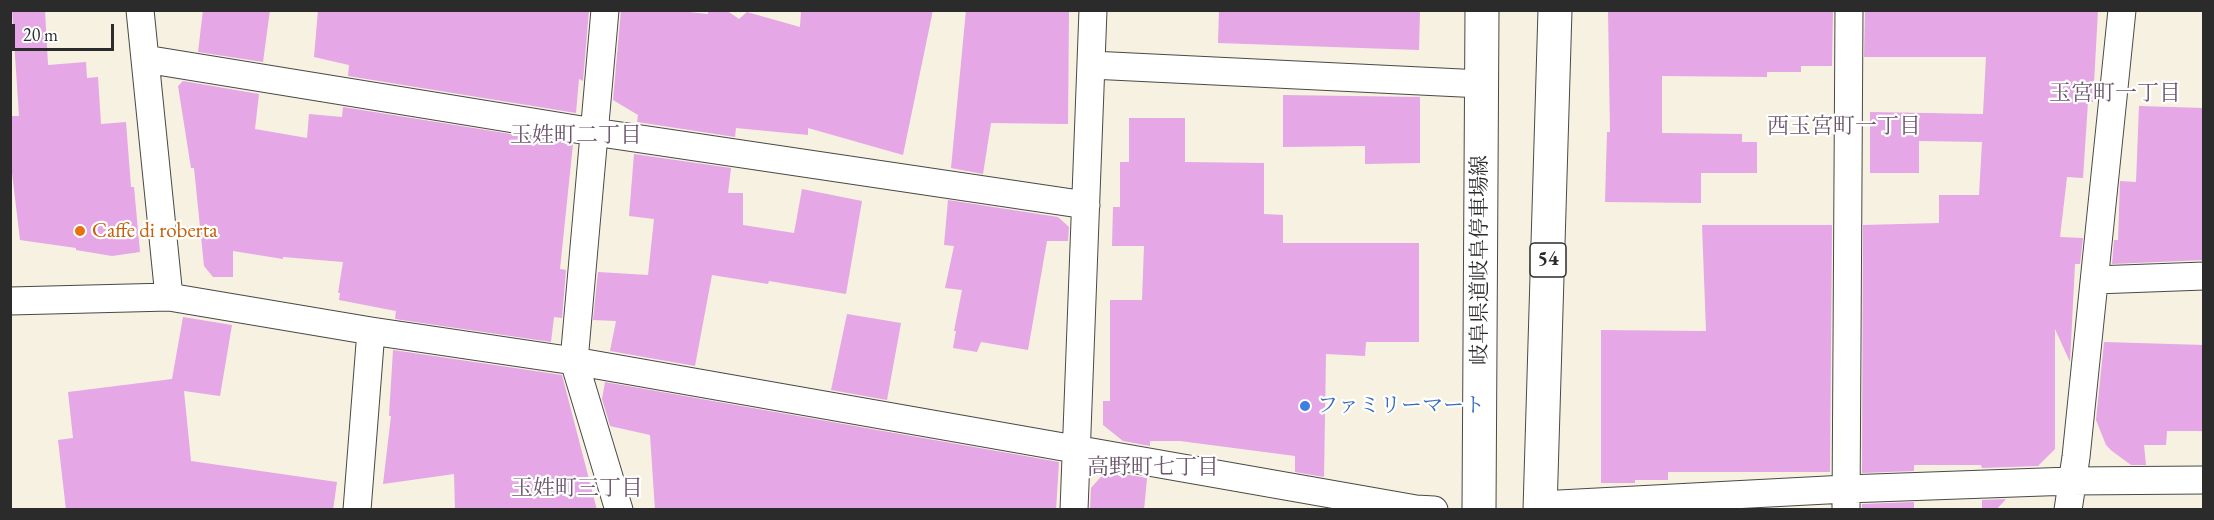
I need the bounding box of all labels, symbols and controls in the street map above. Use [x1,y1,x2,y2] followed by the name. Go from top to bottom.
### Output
[15,12,117,50] scale bar
[23,23,58,46] text: 20 m
[2049,81,2181,107] district label: 玉宮町一丁目
[1767,114,1921,140] district label: 西玉宮町一丁目
[510,123,642,149] district label: 玉姓町二丁目
[1467,155,1493,365] street label: 岐阜県道岐阜停車場線
[92,218,218,244] place label: Caffe di roberta
[73,224,87,238] marker: Caffe di roberta
[1530,243,1566,277] road number: 54
[1317,393,1485,419] place label: ファミリーマート
[1298,399,1312,413] marker: ファミリーマート
[1087,455,1219,481] district label: 高野町七丁目
[511,476,643,502] district label: 玉姓町三丁目

